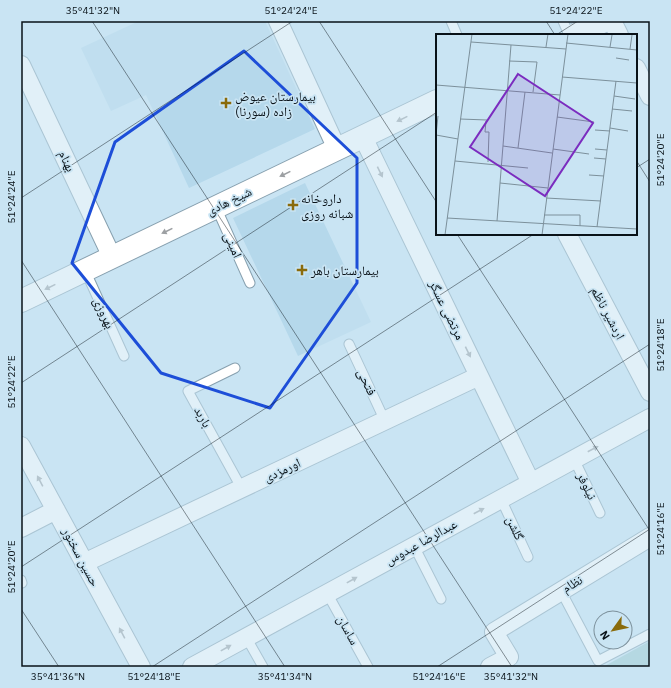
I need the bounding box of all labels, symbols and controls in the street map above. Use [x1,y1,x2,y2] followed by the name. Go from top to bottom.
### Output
[66,4,120,17] text: 35°41'32"N
[264,4,318,17] text: 51°24'24"E
[549,4,603,17] text: 51°24'22"E
[436,34,637,235] inset map
[235,88,316,120] place label: بیمارستان عیوض زاده (سورنا)
[220,97,232,109] marker: بیمارستان عیوض زاده (سورنا)
[396,115,408,122] one-way arrow
[654,133,667,187] text: 51°24'20"E
[55,147,79,175] street label: بهنام
[377,167,383,178] one-way arrow
[5,170,18,224] text: 51°24'24"E
[279,171,290,177] one-way arrow
[204,183,255,220] street label: شیخ هادی
[301,190,353,222] place label: داروخانه شبانه روزی
[288,200,298,210] marker: داروخانه شبانه روزی
[162,228,173,234] one-way arrow
[220,229,246,261] street label: امینی
[310,262,379,279] place label: بیمارستان باهر
[296,264,308,276] marker: بیمارستان باهر
[425,277,469,343] street label: مرتضی عسگر
[44,284,56,290] one-way arrow
[587,284,629,342] street label: اردشیر ناظم
[89,294,119,332] street label: بهروزی
[654,318,667,372] text: 51°24'18"E
[465,347,471,358] one-way arrow
[5,355,18,409] text: 51°24'22"E
[353,366,381,398] street label: فتحی
[190,403,216,431] street label: باربد
[587,445,599,452] one-way arrow
[261,454,303,486] street label: اورمزدی
[573,469,601,502] street label: نیلوفر
[37,476,43,487] one-way arrow
[654,502,667,556] text: 51°24'16"E
[473,508,485,514] one-way arrow
[502,513,528,543] street label: گلشن
[382,515,460,569] street label: عبدالرضا عبدوس
[58,524,104,589] street label: حسین سخنور
[5,540,18,594] text: 51°24'20"E
[558,571,586,597] street label: نظام
[347,576,358,583] one-way arrow
[593,610,633,650] north arrow
[333,612,363,648] street label: ساسان
[119,627,125,639] one-way arrow
[597,628,613,643] text: N
[220,645,232,652] one-way arrow
[31,670,85,683] text: 35°41'36"N
[127,670,181,683] text: 51°24'18"E
[258,670,312,683] text: 35°41'34"N
[412,670,466,683] text: 51°24'16"E
[484,670,538,683] text: 35°41'32"N

